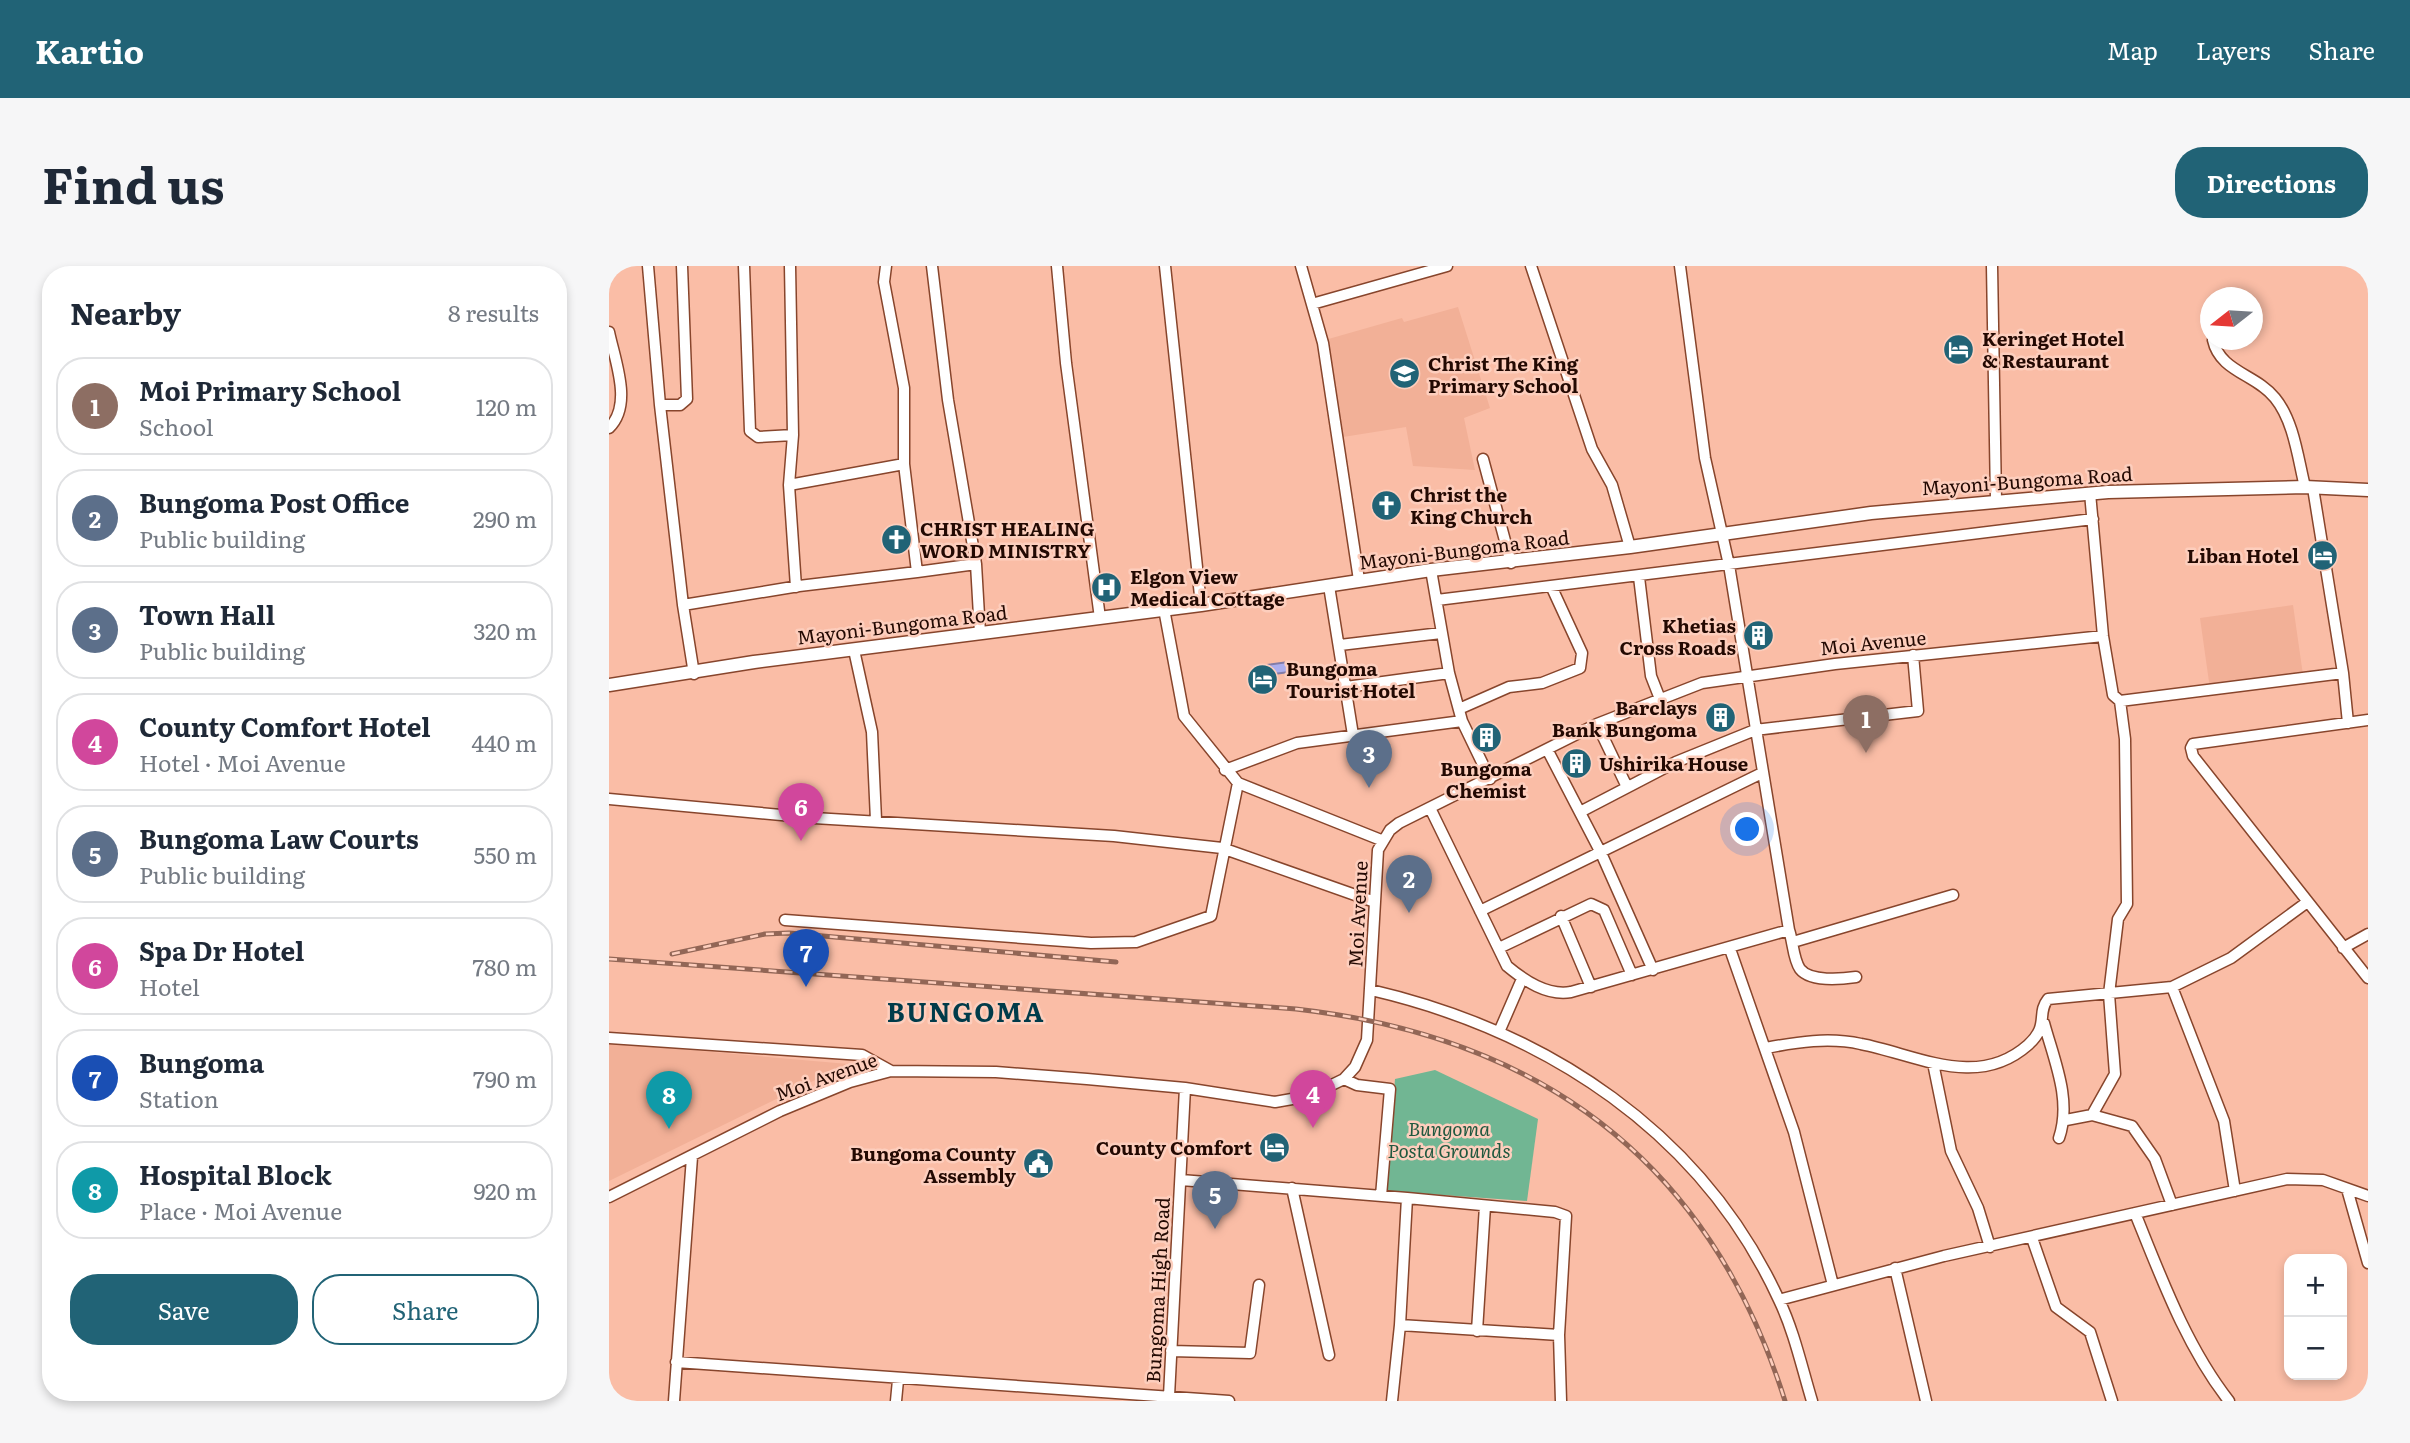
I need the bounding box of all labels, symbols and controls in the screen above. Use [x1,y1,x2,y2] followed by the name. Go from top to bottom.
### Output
[35,25,144,74] text: Kartio
[2107,32,2158,67] text: Map
[2196,32,2270,67] text: Layers
[2308,32,2375,67] text: Share
[42,146,225,219] text: Find us
[2175,147,2368,218] button: Directions
[2200,287,2263,350] north arrow
[70,290,181,334] text: Nearby
[448,295,539,329] text: 8 results
[1982,324,2125,374] place label: Keringet Hotel & Restaurant
[1942,332,1976,366] hotel icon: Keringet Hotel & Restaurant
[1428,349,1579,399] place label: Christ The King Primary School
[1388,357,1422,391] school or university icon: Christ The King Primary School
[139,370,401,409] text: Moi Primary School
[90,389,100,423] text: 1
[476,389,537,423] text: 120 m
[139,409,213,443] text: School
[1920,459,2134,501] street label: Mayoni-Bungoma Road
[1410,480,1533,530] place label: Christ the King Church
[139,482,410,521] text: Bungoma Post Office
[1370,488,1404,522] church icon: Christ the King Church
[89,501,101,535] text: 2
[473,501,537,535] text: 290 m
[920,514,1095,564] place label: CHRIST HEALING WORD MINISTRY
[139,521,305,555] text: Public building
[880,522,914,556] church icon: CHRIST HEALING WORD MINISTRY
[1357,522,1571,576] street label: Mayoni-Bungoma Road
[2305,538,2339,572] hotel icon: Liban Hotel
[2187,541,2299,569] place label: Liban Hotel
[1130,562,1285,612] place label: Elgon View Medical Cottage
[1090,570,1124,604] hospital icon: Elgon View Medical Cottage
[139,594,275,633] text: Town Hall
[795,597,1009,651] street label: Mayoni-Bungoma Road
[1620,611,1736,661] place label: Khetias Cross Roads
[89,613,101,647] text: 3
[473,613,537,647] text: 320 m
[1742,619,1776,653] building icon: Khetias Cross Roads
[1819,622,1928,661] street label: Moi Avenue
[139,633,305,667] text: Public building
[1286,654,1416,704] place label: Bungoma Tourist Hotel
[1246,662,1280,696] hotel icon: Bungoma Tourist Hotel
[1552,693,1697,743] place label: Barclays Bank Bungoma
[1843,695,1889,753] pin: 1
[1703,701,1737,735] building icon: Barclays Bank Bungoma
[139,706,431,745] text: County Comfort Hotel
[1469,720,1503,754] building icon: Bungoma Chemist
[88,725,102,759] text: 4
[471,725,537,759] text: 440 m
[1346,730,1392,788] pin: 3
[139,745,346,779] text: Hotel · Moi Avenue
[1559,746,1593,780] building icon: Ushirika House
[1599,749,1748,777] place label: Ushirika House
[1440,754,1532,804] place label: Bungoma Chemist
[778,783,824,841] pin: 6
[1730,812,1764,846] your location
[139,818,419,857] text: Bungoma Law Courts
[89,837,101,871] text: 5
[473,837,537,871] text: 550 m
[1386,855,1432,913] pin: 2
[139,857,305,891] text: Public building
[1340,860,1374,968] street label: Moi Avenue
[783,929,829,987] pin: 7
[139,930,304,969] text: Spa Dr Hotel
[88,949,102,983] text: 6
[472,949,537,983] text: 780 m
[139,969,200,1003] text: Hotel
[887,991,1045,1030] district label: BUNGOMA
[139,1042,264,1081] text: Bungoma
[771,1045,881,1107] street label: Moi Avenue
[89,1061,101,1095] text: 7
[473,1061,537,1095] text: 790 m
[1290,1070,1336,1128] pin: 4
[646,1071,692,1129] pin: 8
[139,1081,219,1115] text: Station
[1387,1114,1511,1164] park label: Bungoma Posta Grounds
[1258,1130,1292,1164] hotel icon: County Comfort
[1096,1133,1253,1161] place label: County Comfort
[850,1139,1016,1189] place label: Bungoma County Assembly
[1022,1147,1056,1181] public building icon: Bungoma County Assembly
[139,1154,332,1193] text: Hospital Block
[1192,1171,1238,1229] pin: 5
[88,1173,102,1207] text: 8
[473,1173,537,1207] text: 920 m
[139,1193,342,1227] text: Place · Moi Avenue
[1138,1196,1176,1384] street label: Bungoma High Road
[2284,1254,2347,1380] map controls
[2284,1254,2347,1317] button: +
[70,1274,298,1345] button: Save
[312,1274,539,1345] button: Share
[2284,1317,2347,1380] button: −

